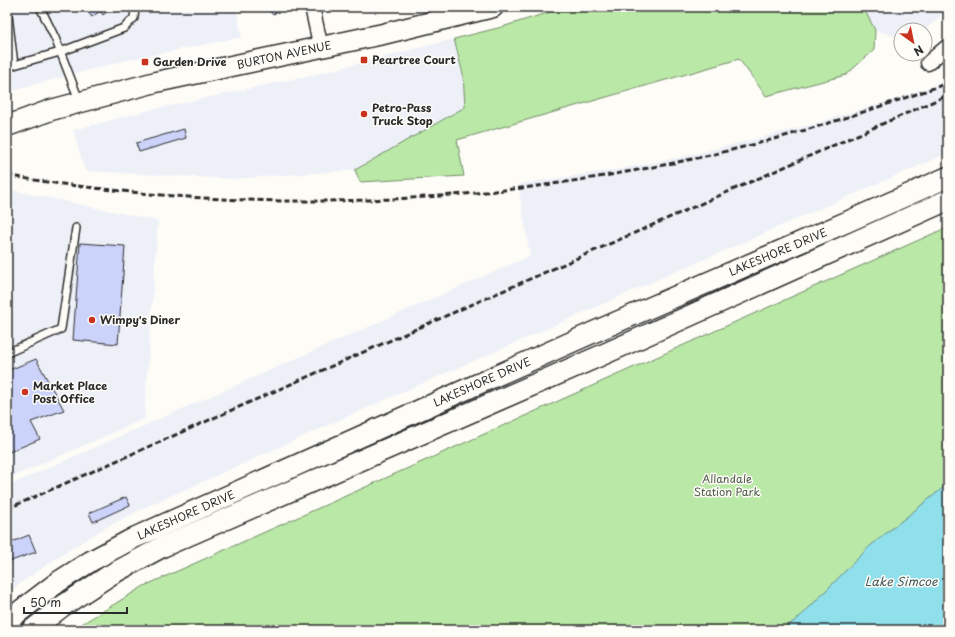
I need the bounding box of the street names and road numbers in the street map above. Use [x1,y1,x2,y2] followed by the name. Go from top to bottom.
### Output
[235,36,333,73] street label: BURTON AVENUE
[726,223,829,280] street label: LAKESHORE DRIVE
[430,352,533,411] street label: LAKESHORE DRIVE
[134,485,237,544] street label: LAKESHORE DRIVE

